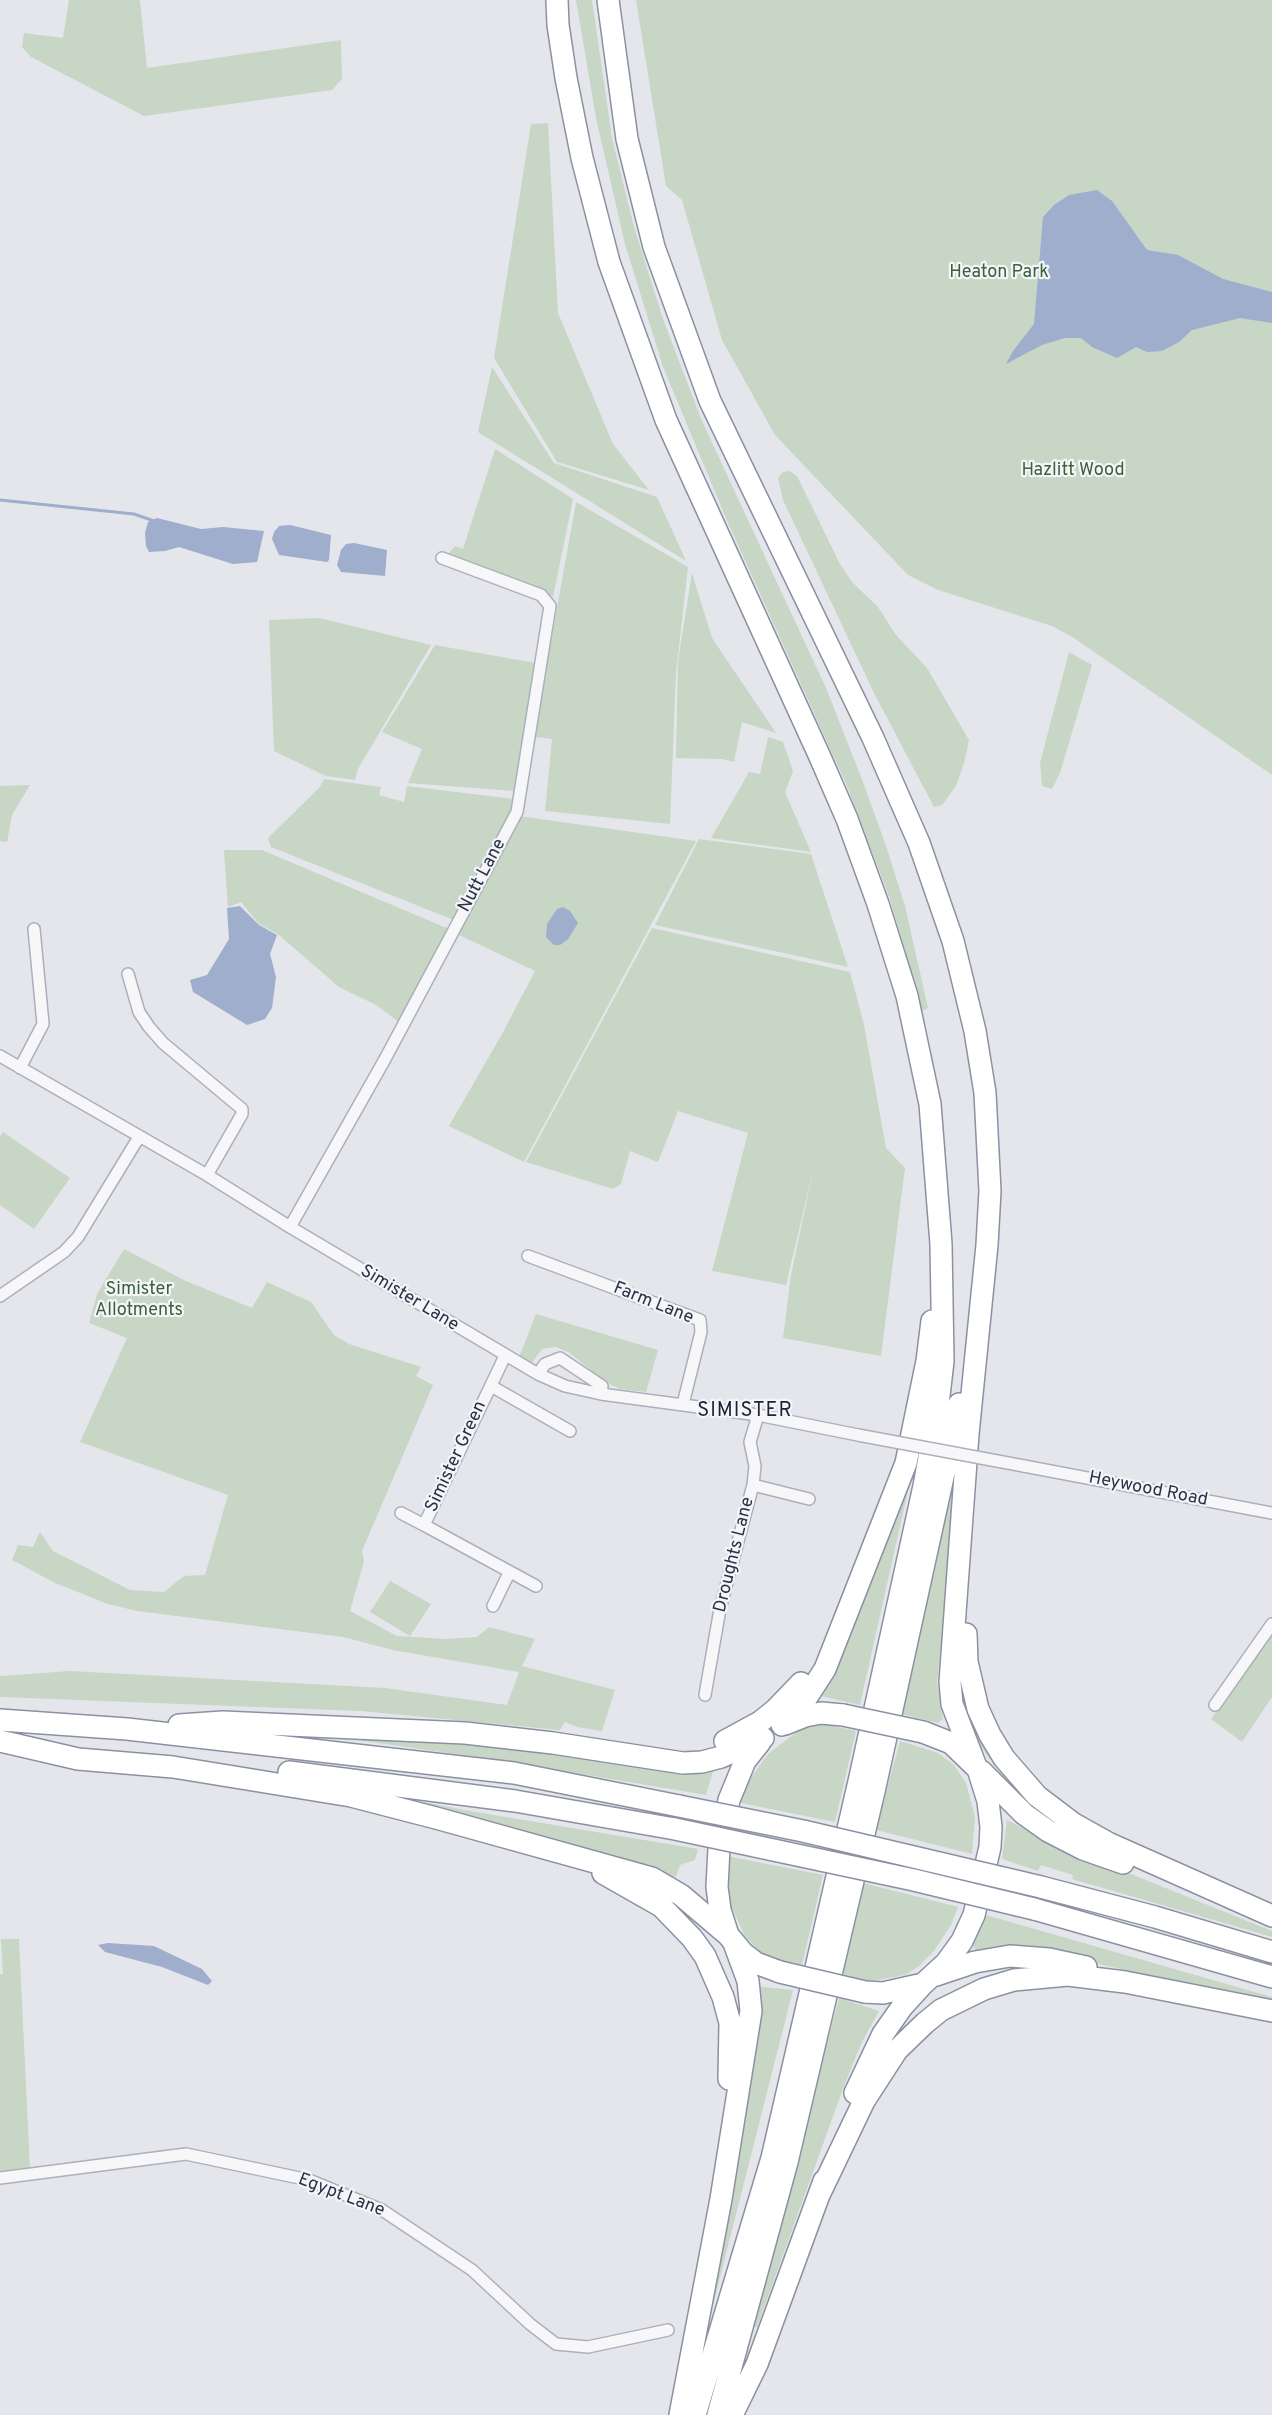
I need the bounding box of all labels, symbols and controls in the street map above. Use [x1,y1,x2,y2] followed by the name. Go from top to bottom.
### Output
[949,262,1049,284] park label: Heaton Park
[1021,460,1125,482] park label: Hazlitt Wood
[455,835,511,917] street label: Nutt Lane
[356,1261,462,1337] street label: Simister Lane
[610,1278,696,1330] street label: Farm Lane
[95,1279,183,1322] park label: Simister Allotments
[422,1398,492,1516] street label: Simister Green
[696,1400,794,1424] district label: SIMISTER
[1087,1468,1209,1512] street label: Heywood Road
[710,1495,760,1615] street label: Droughts Lane
[295,2170,387,2222] street label: Egypt Lane

